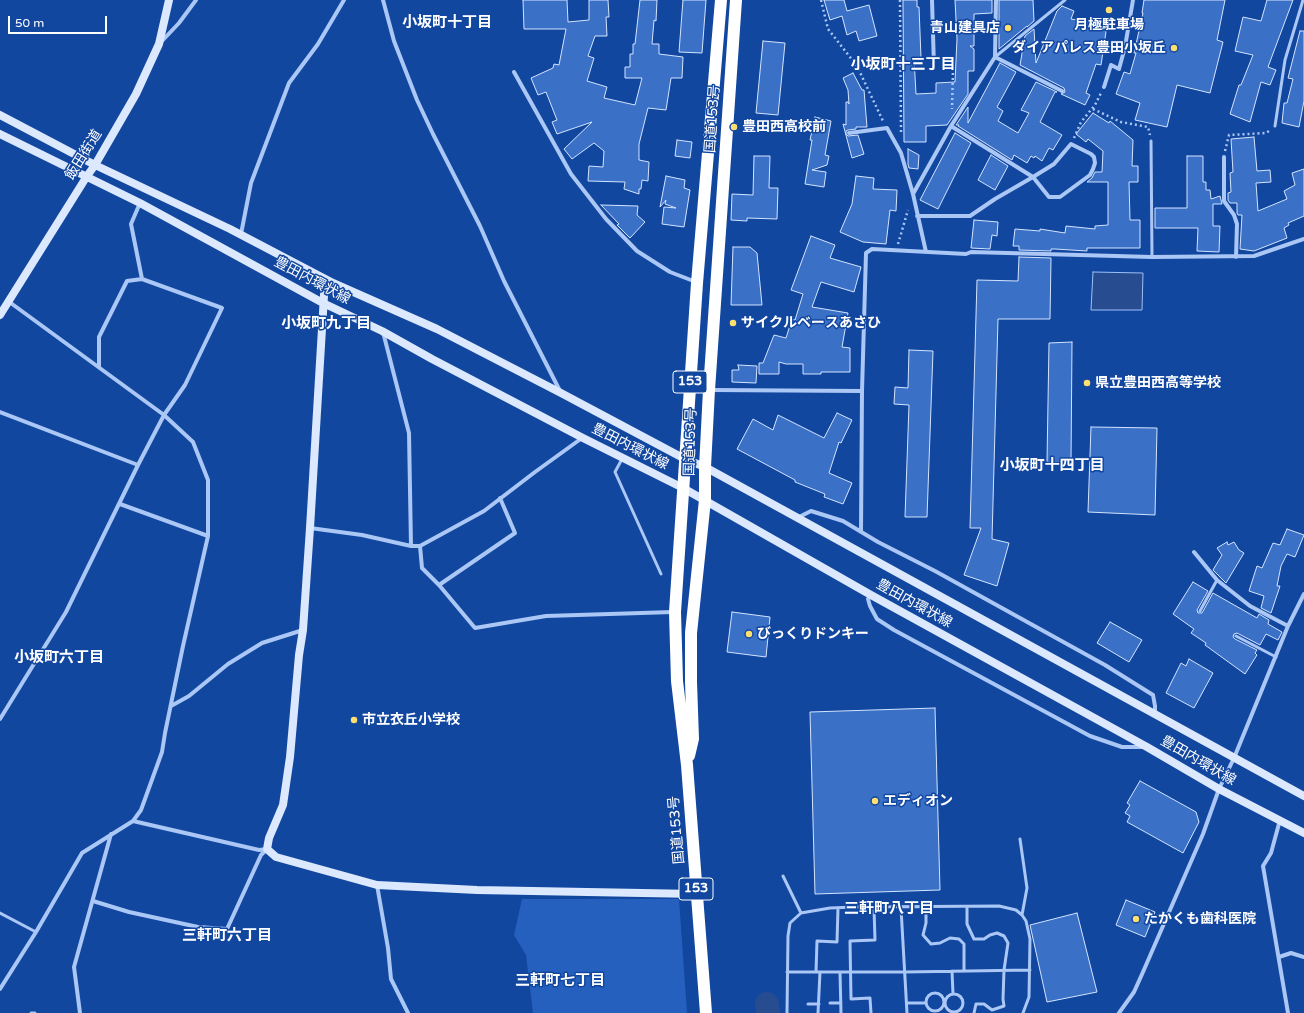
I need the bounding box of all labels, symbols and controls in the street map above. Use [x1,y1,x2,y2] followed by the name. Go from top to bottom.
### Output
[1104,5,1114,15] marker: 月極駐車場
[10,8,109,34] scale bar
[402,14,492,32] district label: 小坂町十丁目
[15,16,44,30] text: 50 m
[1074,17,1144,33] place label: 月極駐車場
[930,20,1000,36] place label: 青山建具店
[1003,23,1013,33] marker: 青山建具店
[1012,40,1166,56] place label: ダイアパレス豊田小坂丘
[1169,43,1179,53] marker: ダイアパレス豊田小坂丘
[851,56,955,74] district label: 小坂町十三丁目
[702,84,724,154] street label: 国道153号
[742,119,826,135] place label: 豊田西高校前
[729,122,739,132] marker: 豊田西高校前
[62,127,106,183] street label: 飯田街道
[271,254,353,308] street label: 豊田内環状線
[281,315,371,333] district label: 小坂町九丁目
[741,315,881,331] place label: サイクルベースあさひ
[728,318,738,328] marker: サイクルベースあさひ
[673,371,707,393] road number: 153
[1095,375,1221,391] place label: 県立豊田西高等学校
[1082,378,1092,388] marker: 県立豊田西高等学校
[681,408,701,476] street label: 国道153号
[589,420,671,474] street label: 豊田内環状線
[1000,457,1104,475] district label: 小坂町十四丁目
[873,576,955,632] street label: 豊田内環状線
[757,626,869,642] place label: びっくりドンキー
[744,629,754,639] marker: びっくりドンキー
[14,649,104,667] district label: 小坂町六丁目
[362,712,460,728] place label: 市立衣丘小学校
[349,715,359,725] marker: 市立衣丘小学校
[1157,733,1239,789] street label: 豊田内環状線
[883,793,953,809] place label: エディオン
[666,795,688,865] street label: 国道153号
[870,796,880,806] marker: エディオン
[679,878,713,900] road number: 153
[844,900,934,918] district label: 三軒町八丁目
[1144,911,1256,927] place label: たかくも歯科医院
[1131,914,1141,924] marker: たかくも歯科医院
[182,927,272,945] district label: 三軒町六丁目
[515,972,605,990] district label: 三軒町七丁目

